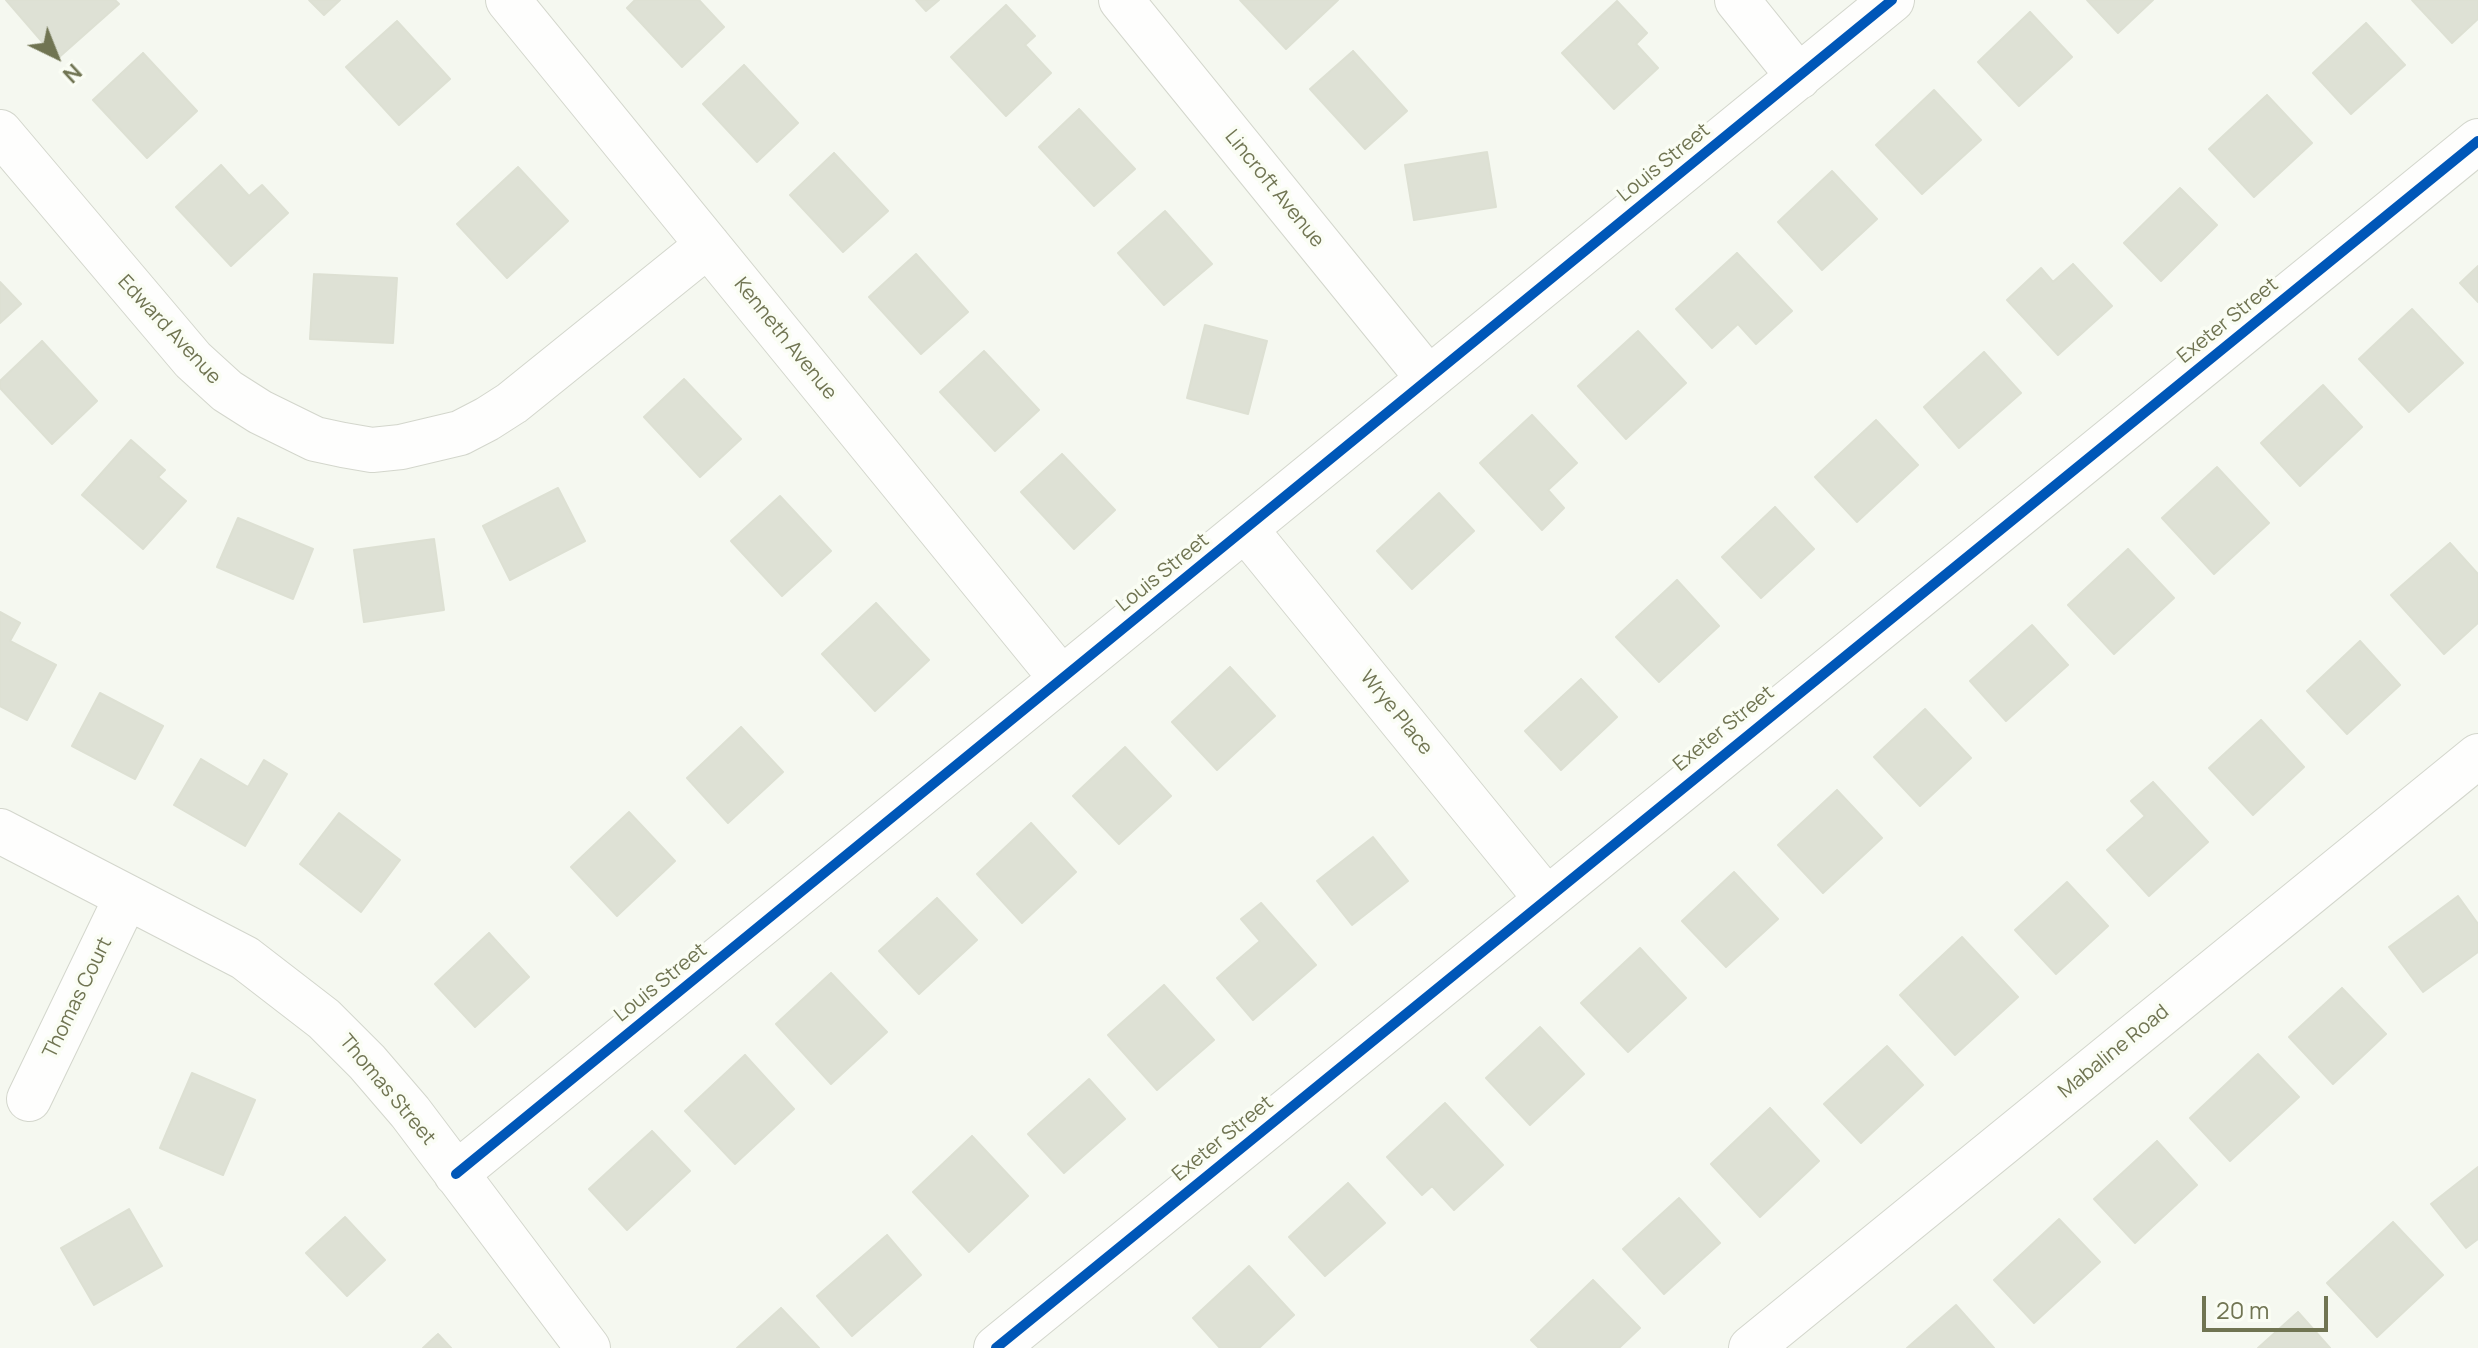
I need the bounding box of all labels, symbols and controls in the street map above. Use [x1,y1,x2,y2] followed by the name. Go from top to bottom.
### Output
[16,16,96,96] north arrow
[56,57,88,90] text: N
[1613,118,1715,208] street label: Louis Street
[1219,125,1329,253] street label: Lincroft Avenue
[112,270,226,390] street label: Edward Avenue
[728,273,842,405] street label: Kenneth Avenue
[2173,273,2283,369] street label: Exeter Street
[1112,528,1214,618] street label: Louis Street
[1355,666,1437,760] street label: Wrye Place
[1669,681,1779,777] street label: Exeter Street
[38,934,118,1062] street label: Thomas Court
[610,938,712,1028] street label: Louis Street
[2054,1000,2174,1104] street label: Mabaline Road
[334,1030,440,1150] street label: Thomas Street
[1168,1091,1278,1187] street label: Exeter Street
[2206,1280,2332,1330] scale bar
[2216,1293,2269,1326] text: 20 m

